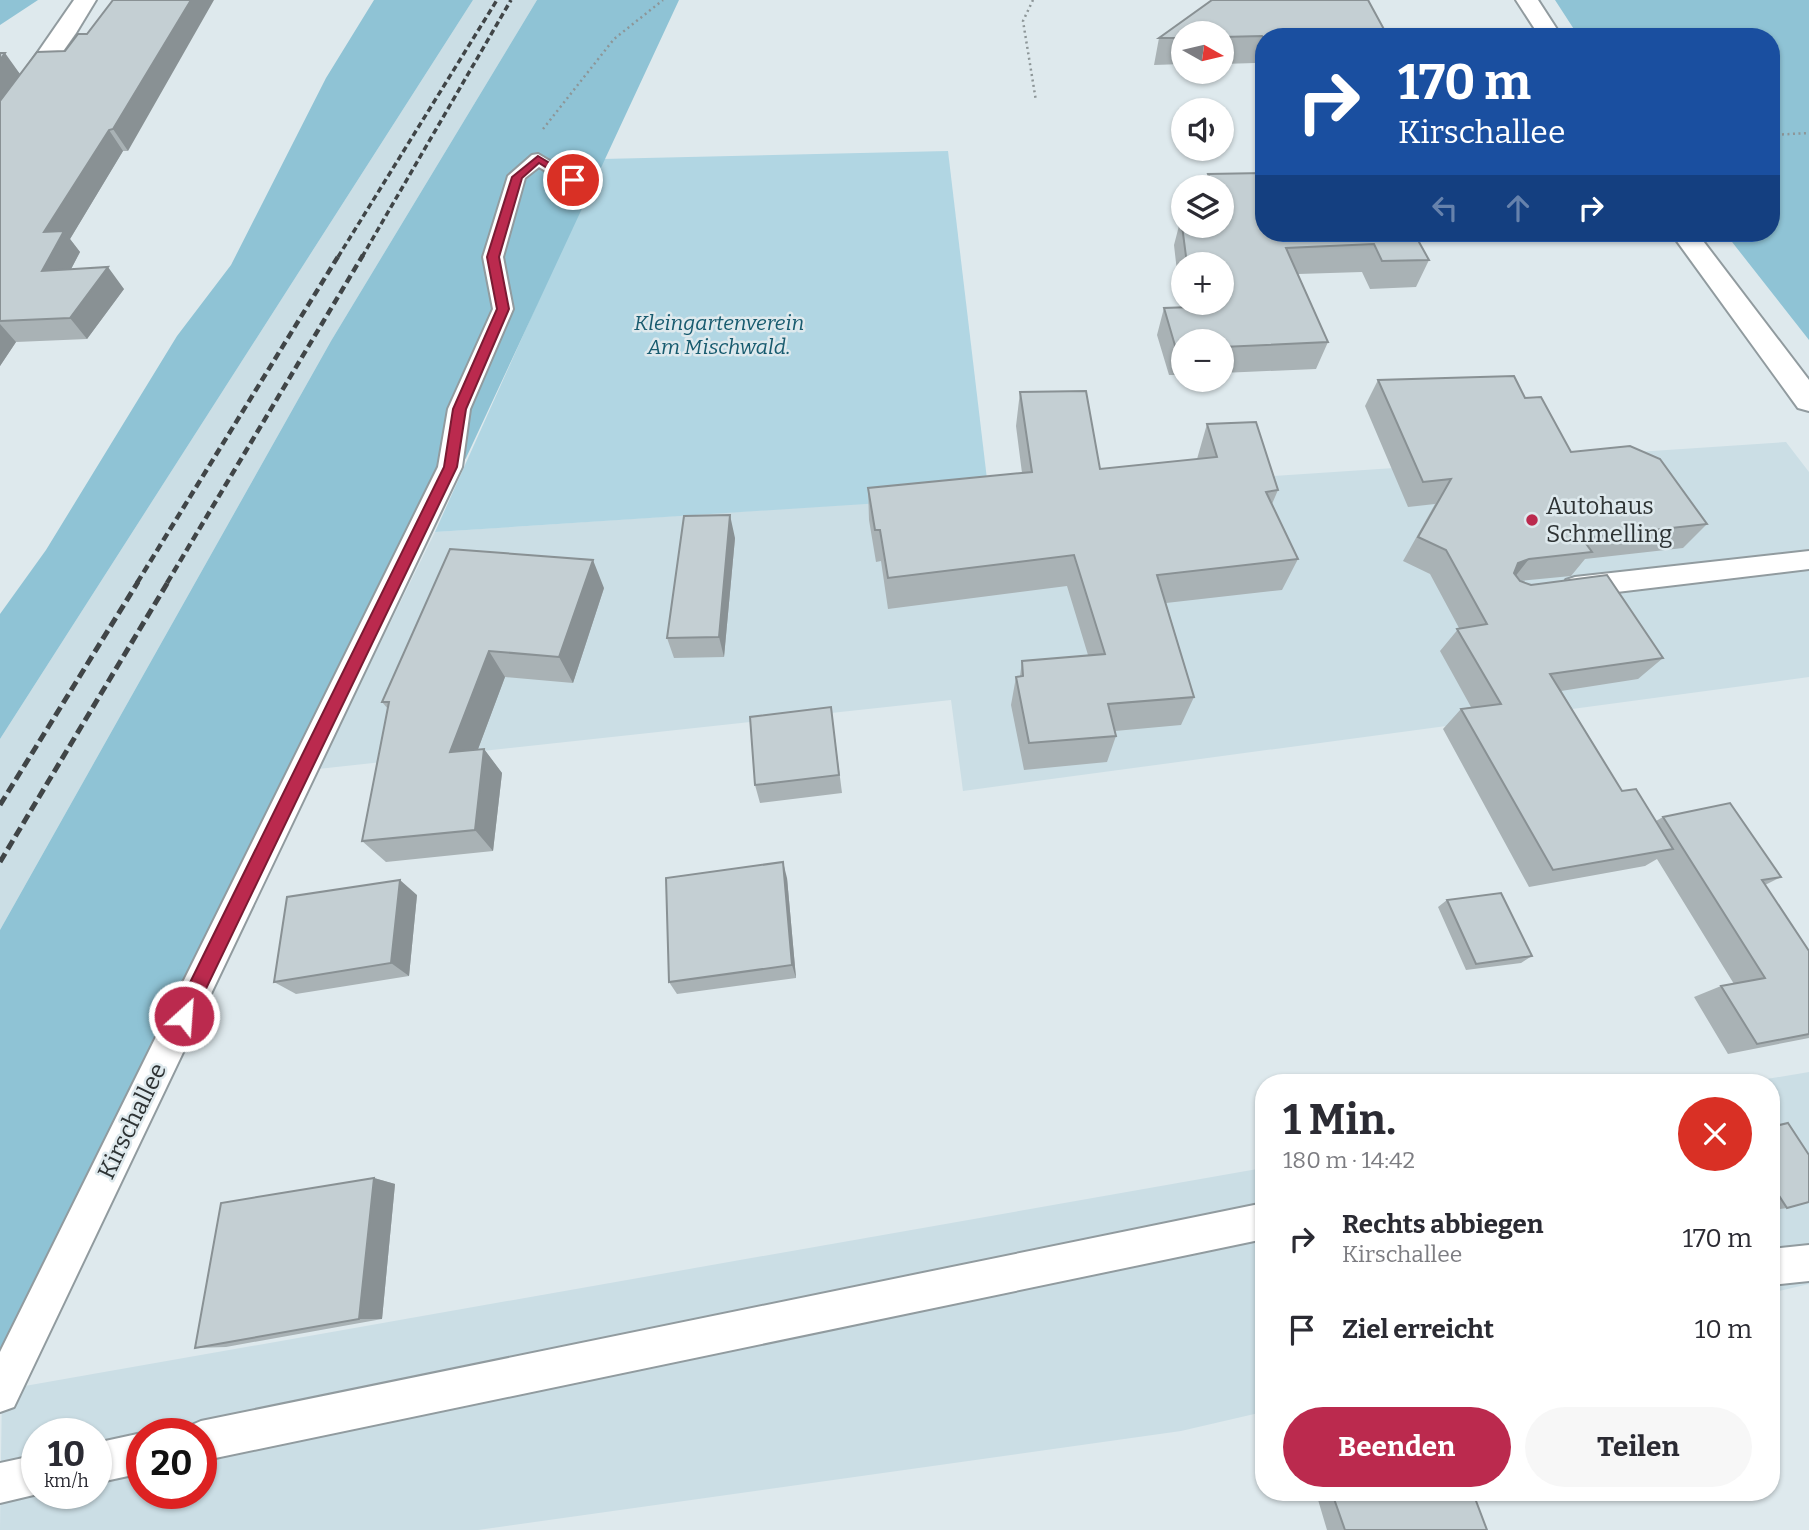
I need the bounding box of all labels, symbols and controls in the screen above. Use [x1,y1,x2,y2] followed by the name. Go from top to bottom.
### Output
[1171,21,1234,84] north arrow
[1171,21,1234,392] map controls
[1398,53,1531,112] text: 170 m
[1283,56,1374,147] icon: right
[1171,98,1234,161] button: sound
[1398,113,1565,151] text: Kirschallee
[543,150,603,210] pin
[554,161,592,199] icon: arrive
[1171,175,1234,238] button: layers
[1426,189,1464,227] icon: left
[1499,189,1537,227] icon: ahead
[1572,189,1610,227] icon: right
[1171,252,1234,315] button: +
[634,310,804,360] park label: Kleingartenverein Am Mischwald.
[1171,329,1234,392] button: −
[1546,492,1673,548] place label: Autohaus Schmelling
[1524,512,1540,528] marker: Autohaus Schmelling
[147,979,221,1053] position arrow
[92,1058,172,1184] street label: Kirschallee
[1283,1095,1396,1145] text: 1 Min.
[1678,1097,1752,1171] button: close
[1283,1146,1415,1174] text: 180 m · 14:42
[1342,1209,1544,1240] text: Rechts abbiegen
[1283,1220,1321,1258] icon: right
[1682,1223,1752,1254] text: 170 m
[1342,1240,1462,1268] text: Kirschallee
[1283,1311,1321,1349] icon: arrive
[1342,1314,1494,1345] text: Ziel erreicht
[1695,1314,1752,1345] text: 10 m
[1283,1407,1511,1487] button: Beenden
[1525,1407,1752,1487] button: Teilen
[126,1418,217,1509] speed limit sign: 20
[48,1433,85,1475] text: 10
[44,1470,89,1492] text: km/h

